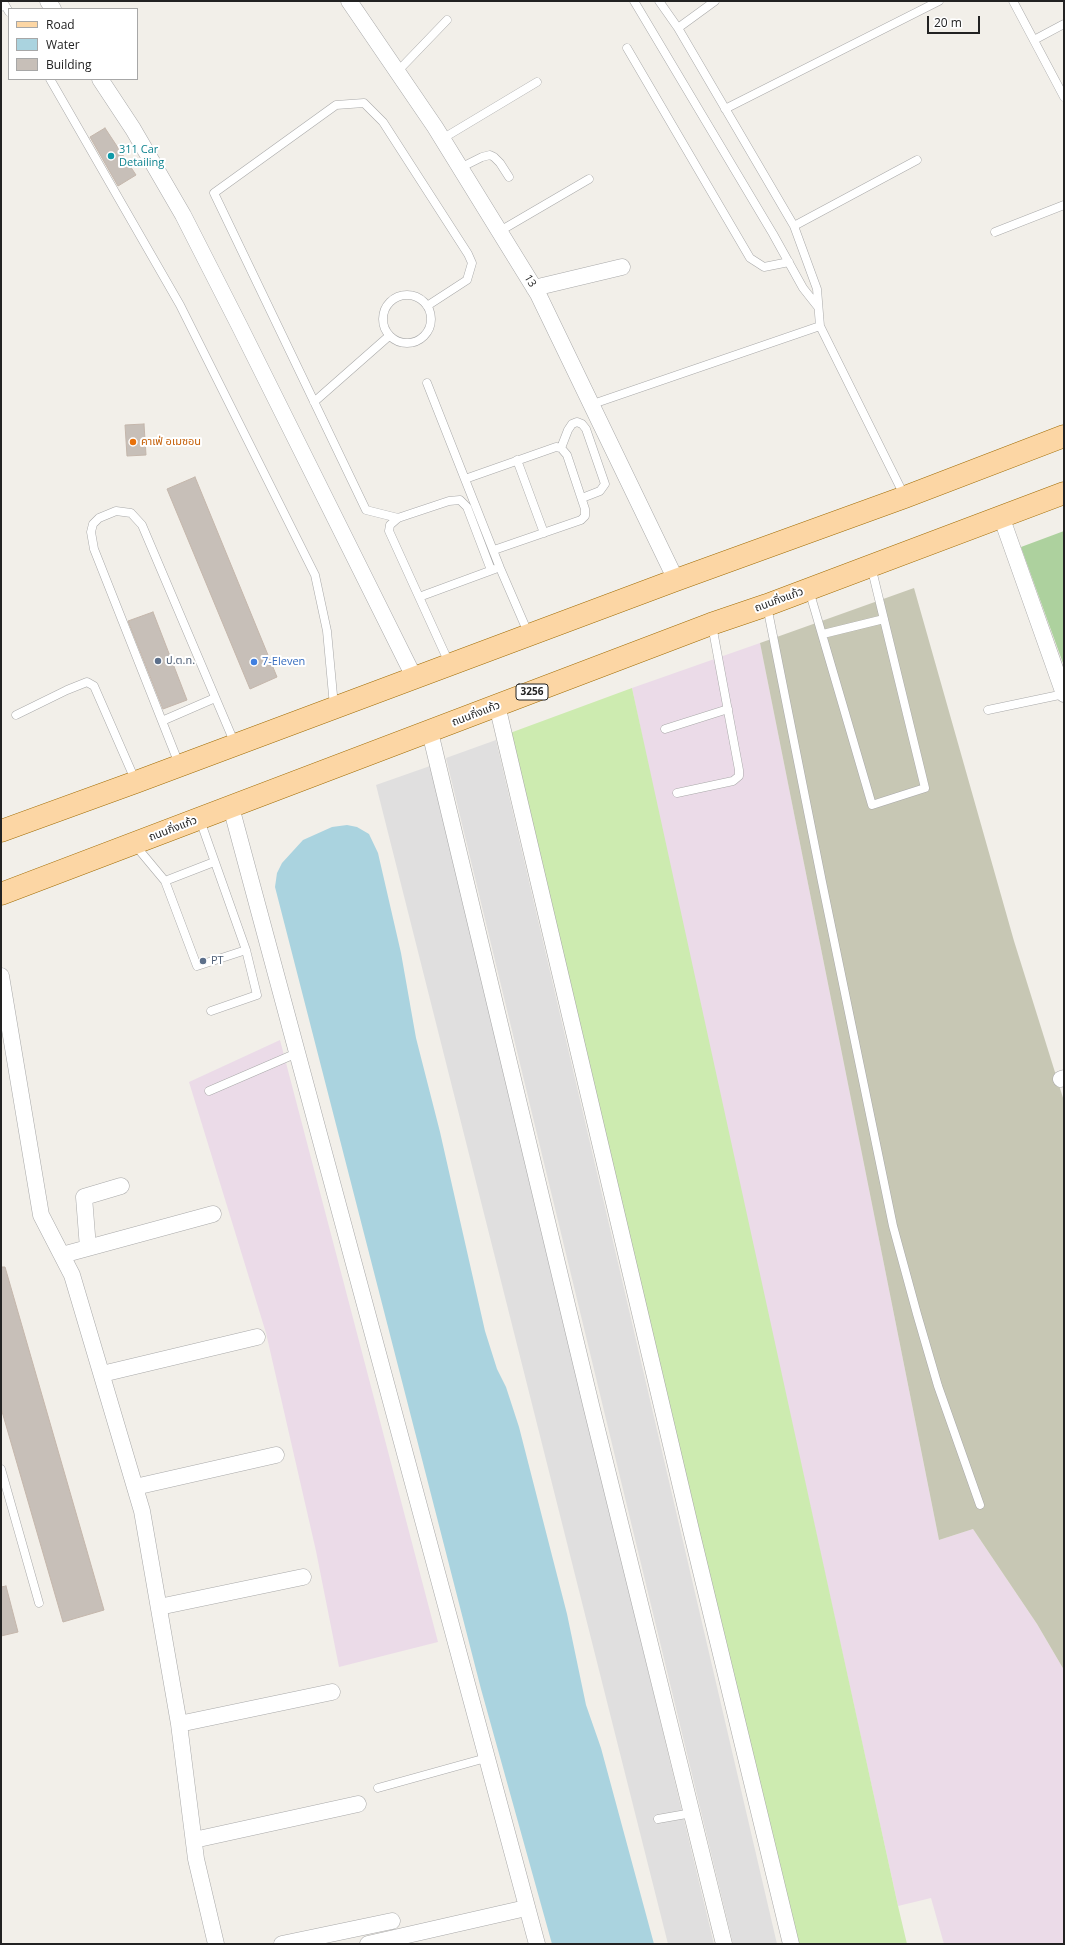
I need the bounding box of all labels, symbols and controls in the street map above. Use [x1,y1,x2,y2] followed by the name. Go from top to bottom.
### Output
[8,8,138,80] legend
[929,8,982,34] scale bar
[934,14,962,31] text: 20 m
[46,16,75,33] text: Road
[46,36,80,53] text: Water
[46,56,91,73] text: Building
[119,143,164,169] place label: 311 Car Detailing
[106,151,116,161] marker: 311 Car Detailing
[521,272,539,290] street label: 13
[141,435,201,449] place label: คาเฟ่ อเมซอน
[128,437,138,447] marker: คาเฟ่ อเมซอน
[753,585,805,615] street label: ถนนกิ่งแก้ว
[166,654,195,668] place label: ป.ต.ท.
[262,655,305,669] place label: 7-Eleven
[153,656,163,666] marker: ป.ต.ท.
[249,657,259,667] marker: 7-Eleven
[516,684,548,700] road number: 3256
[450,699,502,729] street label: ถนนกิ่งแก้ว
[147,814,199,844] street label: ถนนกิ่งแก้ว
[211,954,224,968] place label: PT
[198,956,208,966] marker: PT

